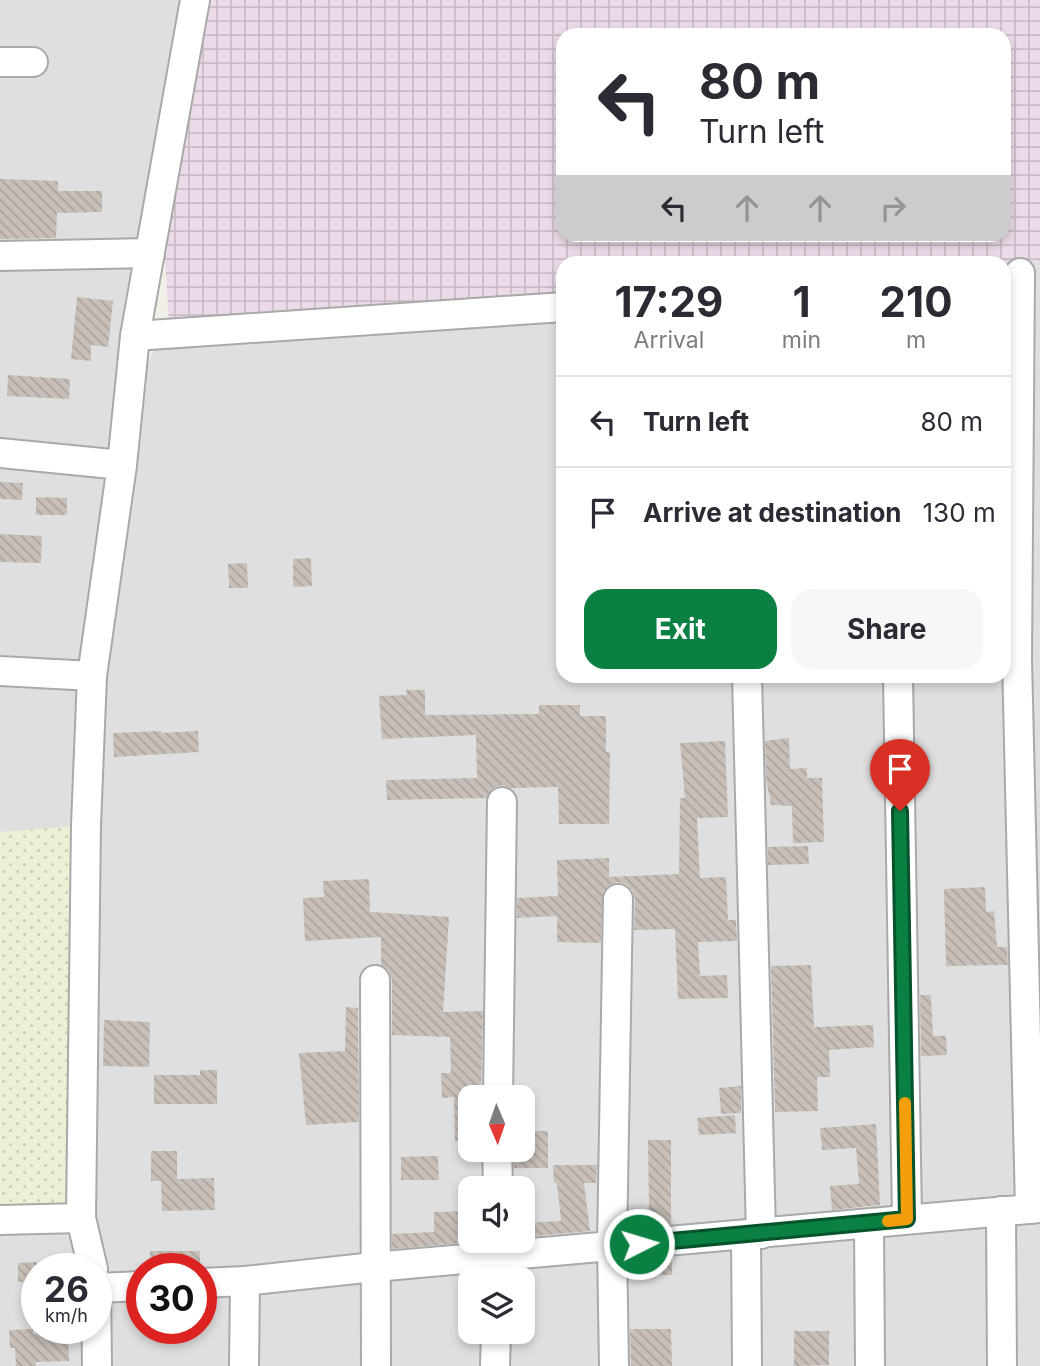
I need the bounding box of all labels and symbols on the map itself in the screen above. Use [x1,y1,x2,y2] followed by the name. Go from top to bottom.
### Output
[870,739,930,811] pin
[458,1085,536,1162] north arrow
[602,1207,676,1281] position arrow
[126,1253,217,1344] speed limit sign: 30

